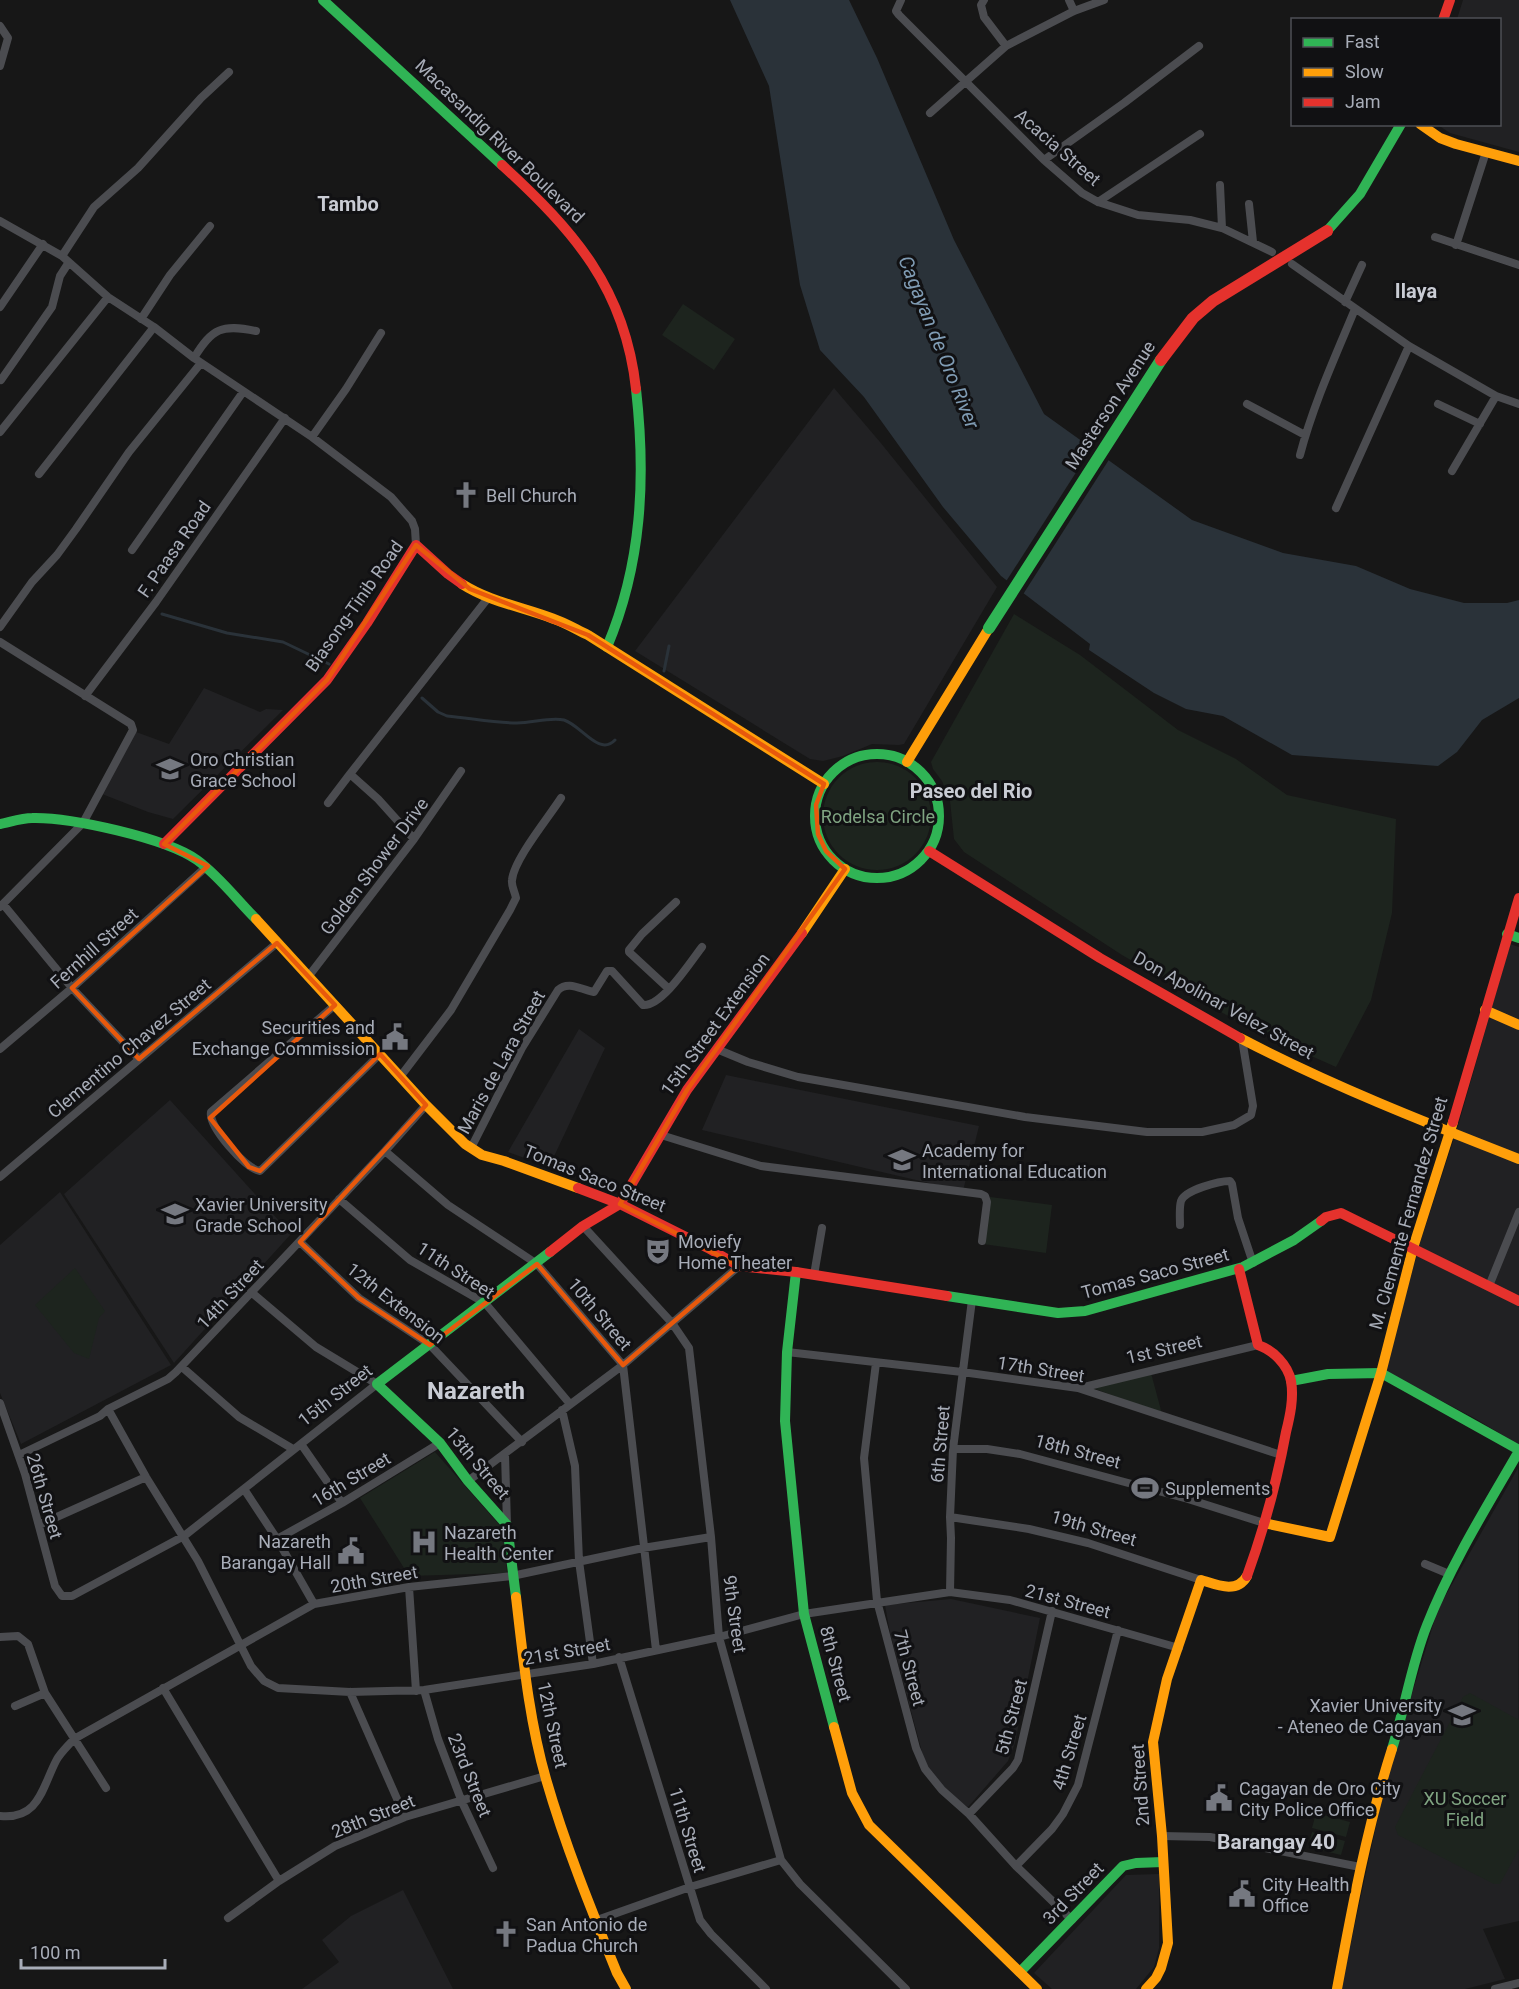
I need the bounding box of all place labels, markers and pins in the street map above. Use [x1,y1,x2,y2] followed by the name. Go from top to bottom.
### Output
[451,480,481,510] church icon: Bell Church
[486,485,577,506] place label: Bell Church
[190,749,296,791] place label: Oro Christian Grace School
[155,754,185,784] school or university icon: Oro Christian Grace School
[192,1017,375,1059] place label: Securities and Exchange Commission
[380,1022,410,1052] public building icon: Securities and Exchange Commission
[922,1140,1107,1182] place label: Academy for International Education
[887,1145,917,1175] school or university icon: Academy for International Education
[195,1194,328,1236] place label: Xavier University Grade School
[160,1199,190,1229] school or university icon: Xavier University Grade School
[678,1231,792,1273] place label: Moviefy Home Theater
[643,1236,673,1266] theatre icon: Moviefy Home Theater
[1130,1473,1160,1503] sports icon: Supplements
[1165,1478,1270,1499] place label: Supplements
[444,1522,554,1564] place label: Nazareth Health Center
[409,1527,439,1557] hospital icon: Nazareth Health Center
[220,1531,331,1573] place label: Nazareth Barangay Hall
[336,1536,366,1566] public building icon: Nazareth Barangay Hall
[1278,1695,1442,1737] place label: Xavier University - Ateneo de Cagayan
[1447,1700,1477,1730] school or university icon: Xavier University - Ateneo de Cagayan
[1239,1778,1401,1820] place label: Cagayan de Oro City City Police Office
[1204,1783,1234,1813] public building icon: Cagayan de Oro City City Police Office
[1262,1874,1349,1916] place label: City Health Office
[1227,1879,1257,1909] public building icon: City Health Office
[526,1914,647,1956] place label: San Antonio de Padua Church
[491,1919,521,1949] church icon: San Antonio de Padua Church

